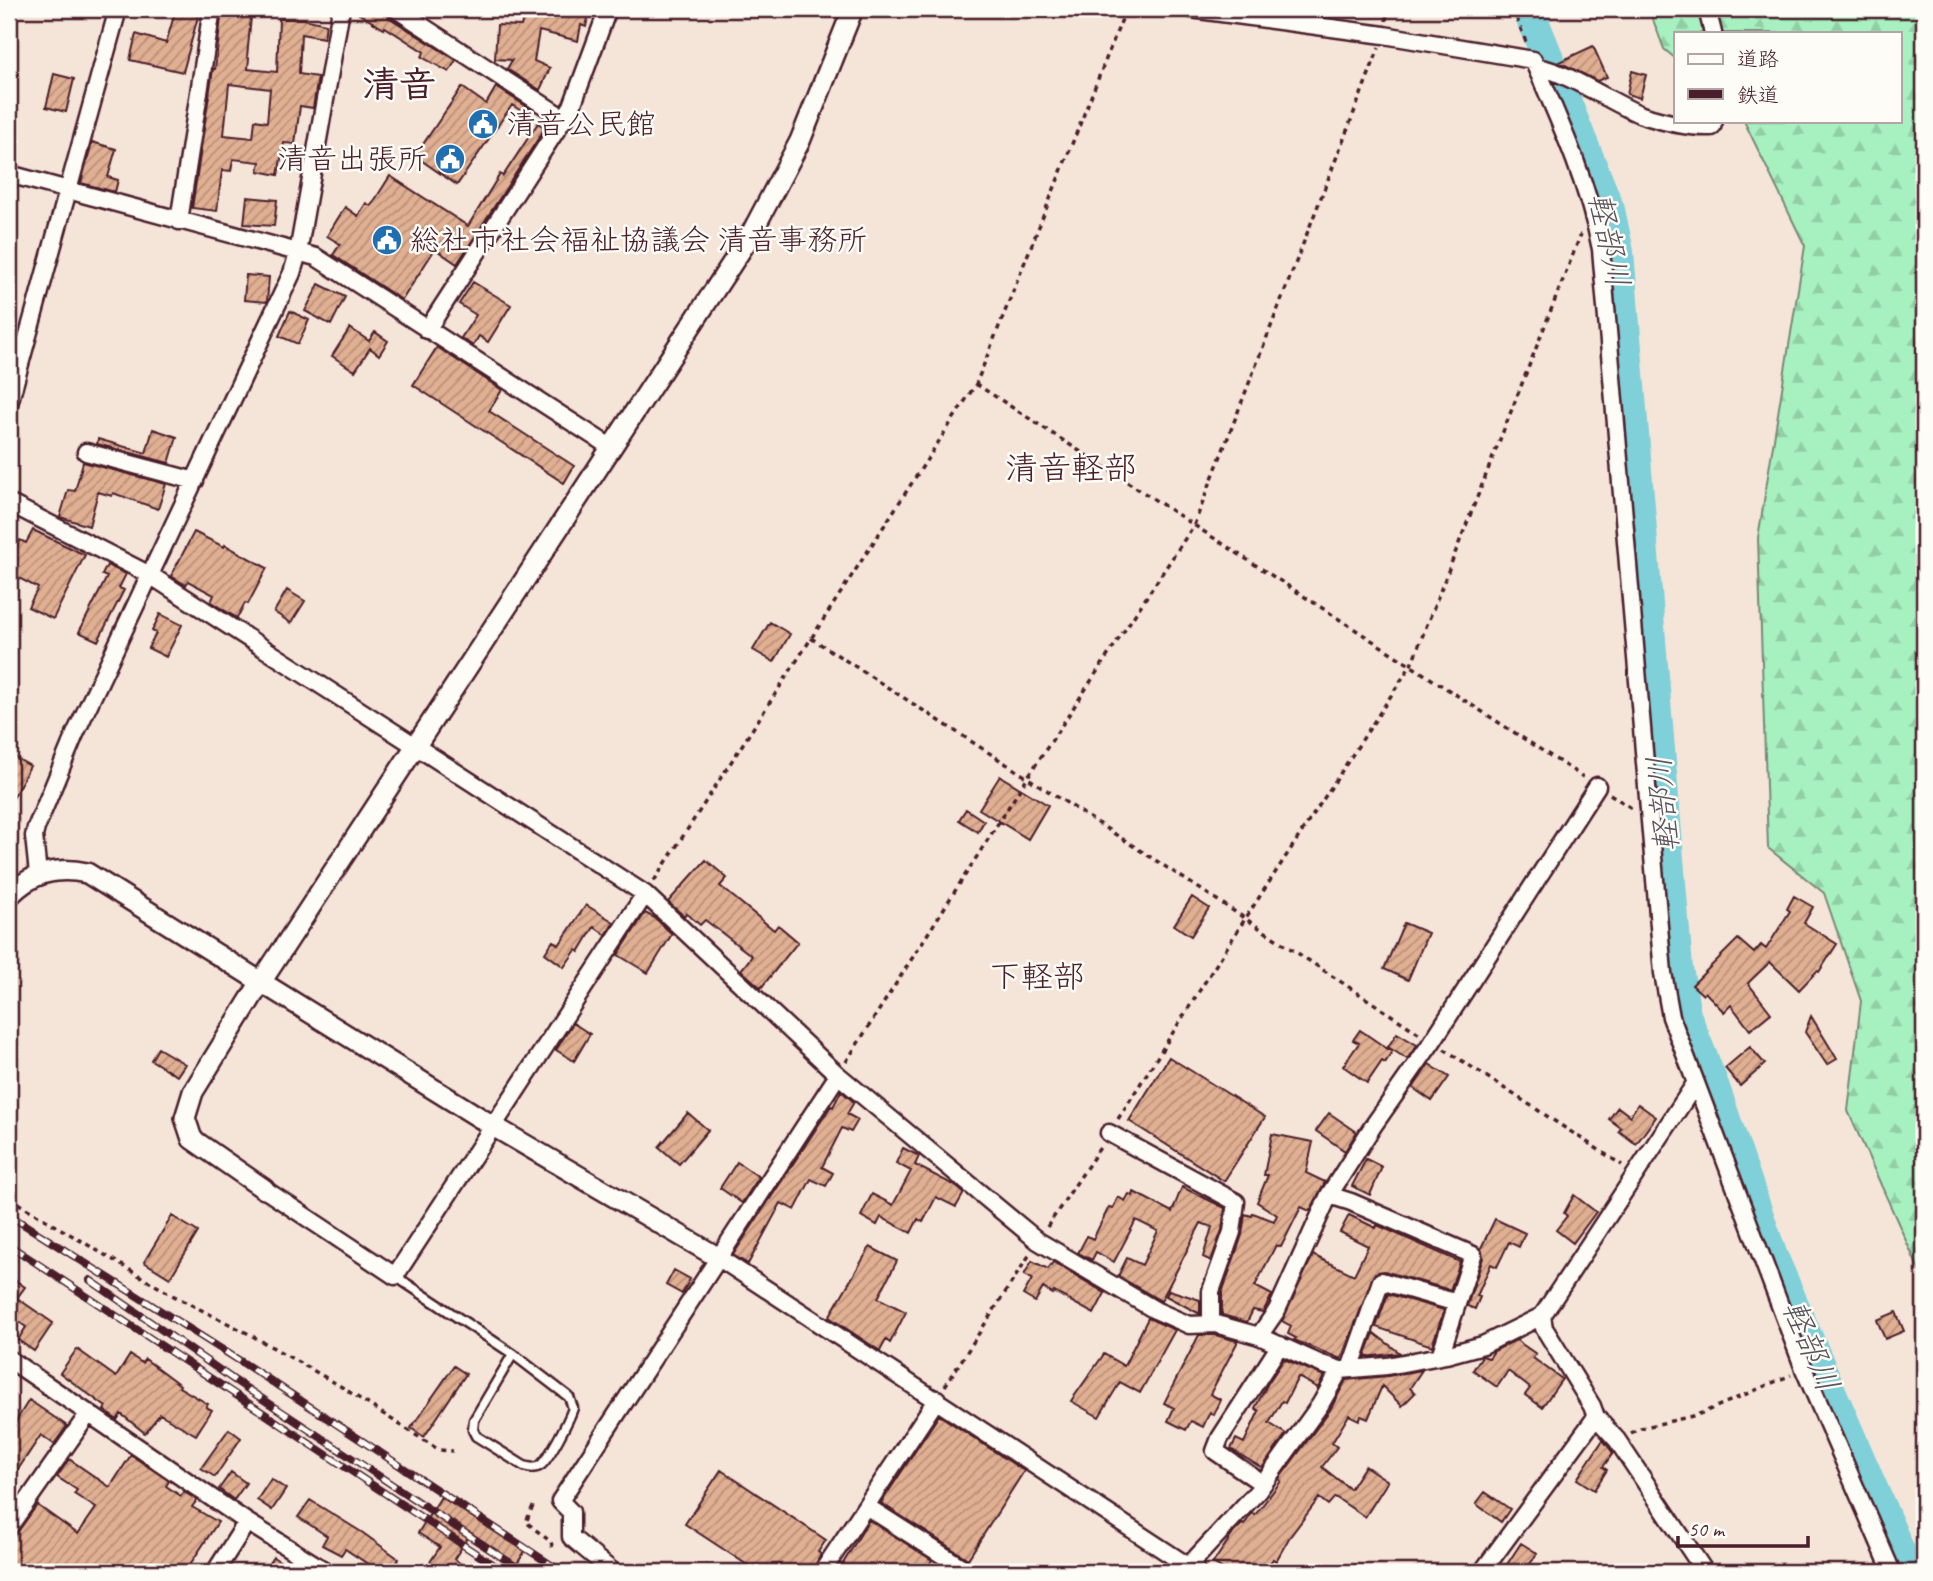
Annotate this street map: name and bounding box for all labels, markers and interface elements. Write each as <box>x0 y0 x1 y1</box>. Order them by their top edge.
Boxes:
legend <box>1674 32 1902 122</box>
text: 道路 <box>1737 46 1779 72</box>
district label: 清音 <box>362 61 436 108</box>
text: 鉄道 <box>1737 82 1779 108</box>
place label: 清音公民館 <box>506 105 656 143</box>
public building icon: 清音公民館 <box>466 107 500 141</box>
place label: 清音出張所 <box>277 140 427 178</box>
public building icon: 清音出張所 <box>433 142 467 176</box>
water label: 軽部川 <box>1579 189 1639 291</box>
place label: 総社市社会福祉協議会 清音事務所 <box>410 221 867 259</box>
public building icon: 総社市社会福祉協議会 清音事務所 <box>370 223 404 257</box>
district label: 清音軽部 <box>1005 447 1137 489</box>
water label: 軽部川 <box>1638 754 1688 854</box>
district label: 下軽部 <box>989 956 1085 997</box>
water label: 軽部川 <box>1773 1294 1849 1398</box>
scale bar <box>1678 1504 1807 1548</box>
text: 50 m <box>1688 1516 1726 1542</box>

